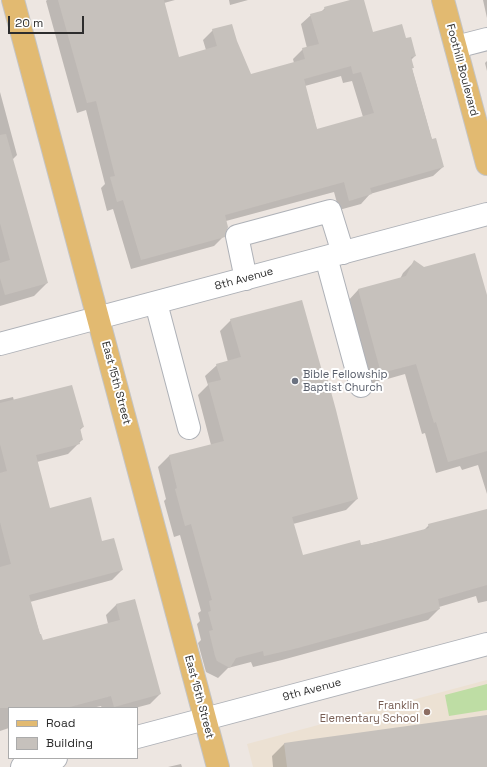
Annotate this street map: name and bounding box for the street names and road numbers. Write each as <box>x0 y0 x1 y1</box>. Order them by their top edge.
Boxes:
street label: Foothill Boulevard <box>443 22 481 118</box>
street label: 8th Avenue <box>213 265 275 293</box>
street label: East 15th Street <box>99 340 133 426</box>
street label: East 15th Street <box>182 654 216 740</box>
street label: 9th Avenue <box>281 676 343 704</box>

